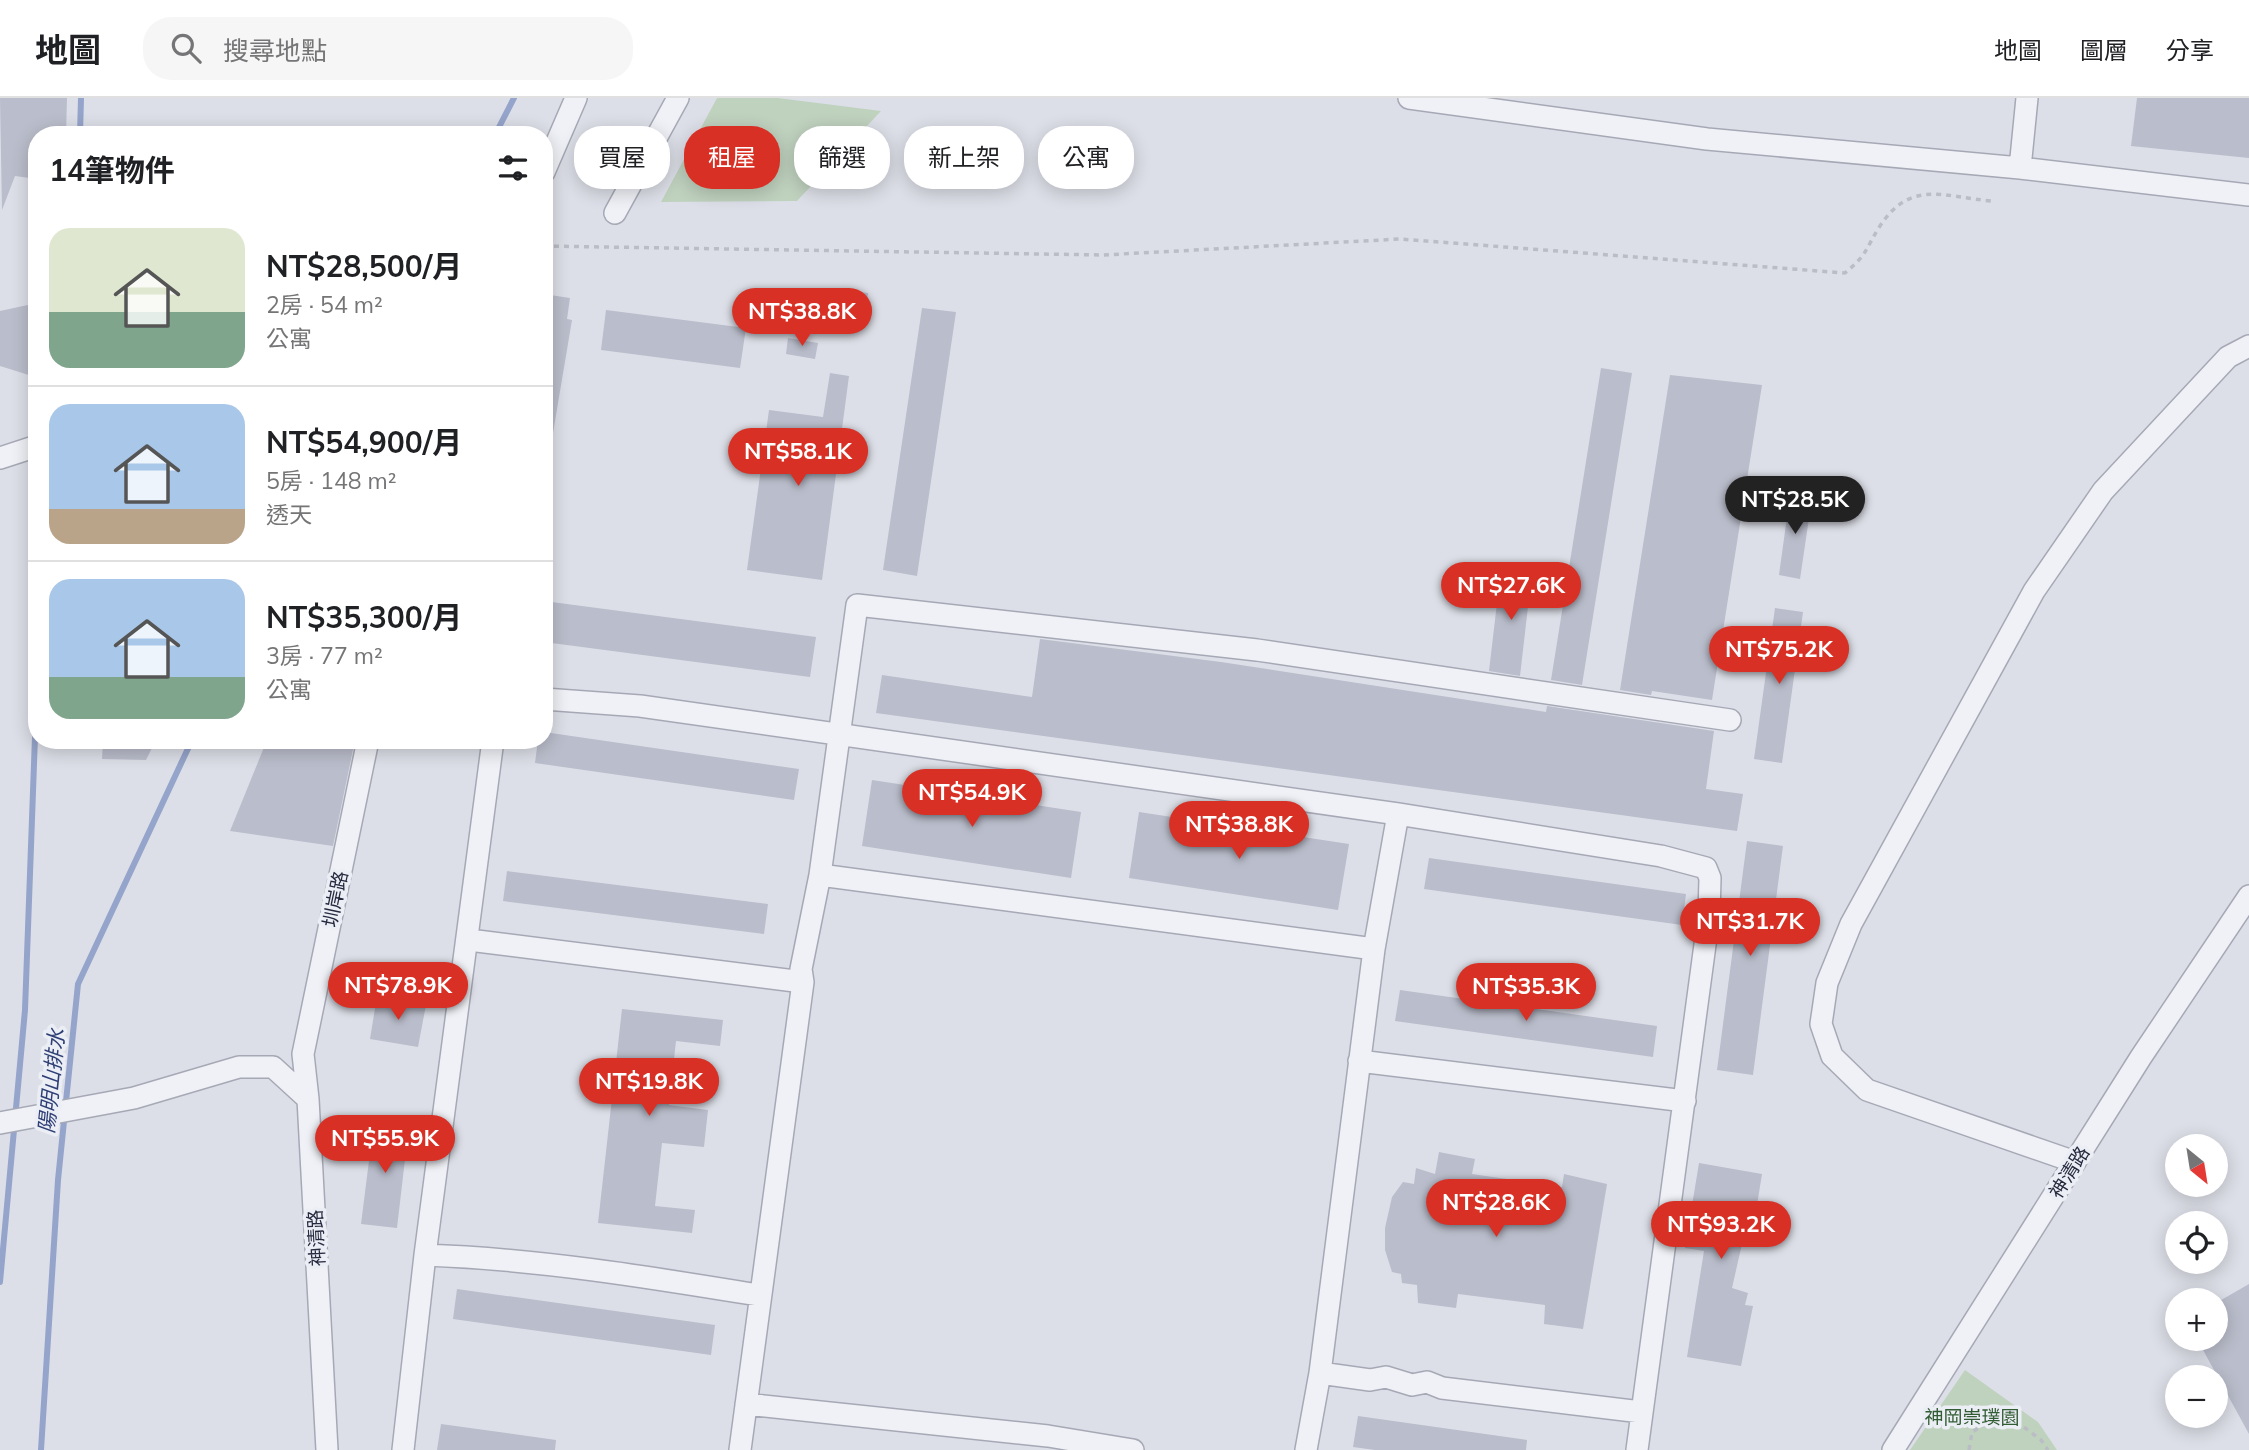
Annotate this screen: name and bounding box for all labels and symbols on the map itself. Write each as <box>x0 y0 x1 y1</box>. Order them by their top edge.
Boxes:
pin: NT$38.8K <box>730 288 874 348</box>
pin: NT$58.1K <box>726 428 870 488</box>
pin: NT$28.5K <box>1723 476 1867 536</box>
pin: NT$27.6K <box>1439 562 1583 622</box>
pin: NT$75.2K <box>1707 626 1851 686</box>
pin: NT$54.9K <box>900 770 1044 829</box>
pin: NT$38.8K <box>1167 802 1311 861</box>
street label: 圳岸路 <box>317 869 353 929</box>
pin: NT$31.7K <box>1678 898 1822 958</box>
pin: NT$78.9K <box>326 962 470 1022</box>
pin: NT$35.3K <box>1454 964 1598 1023</box>
water label: 陽明山排水 <box>33 1026 70 1135</box>
pin: NT$19.8K <box>577 1058 721 1118</box>
pin: NT$55.9K <box>313 1116 457 1175</box>
north arrow <box>2165 1134 2228 1197</box>
street label: 神清路 <box>2044 1141 2094 1203</box>
pin: NT$28.6K <box>1424 1180 1568 1239</box>
pin: NT$93.2K <box>1649 1202 1793 1261</box>
street label: 神清路 <box>303 1209 329 1267</box>
park label: 神岡崇璞園 <box>1924 1405 2020 1429</box>

